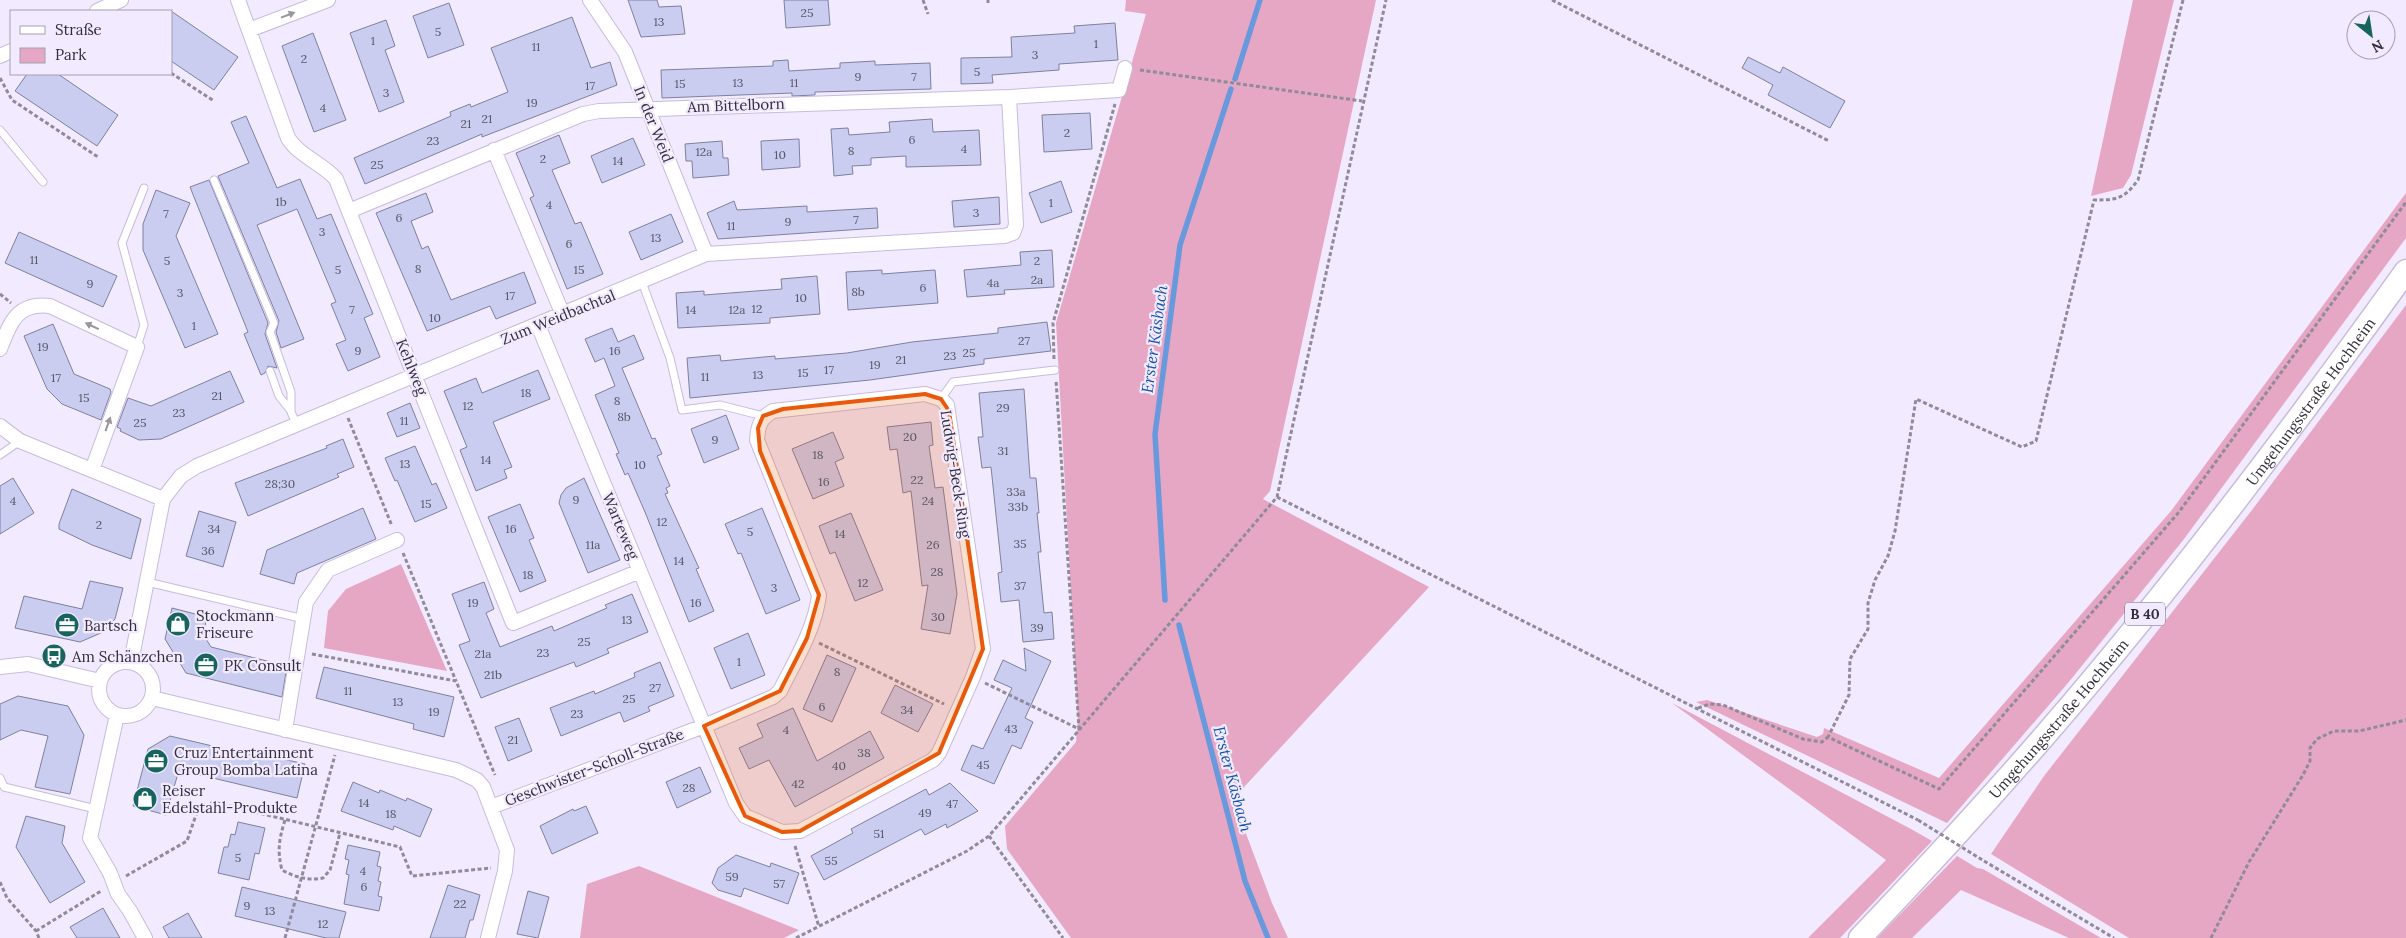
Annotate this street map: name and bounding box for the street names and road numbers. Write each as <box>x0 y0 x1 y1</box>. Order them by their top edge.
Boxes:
street label: In der Weid <box>630 83 678 165</box>
street label: Am Bittelborn <box>686 94 785 116</box>
street label: Zum Weidbachtal <box>498 285 618 349</box>
street label: Umgehungsstraße Hochheim <box>2242 314 2379 489</box>
street label: Kehlweg <box>392 336 432 399</box>
street label: Ludwig-Beck-Ring <box>936 409 976 540</box>
street label: Warteweg <box>598 490 644 563</box>
road number: B 40 <box>2125 602 2165 626</box>
street label: Umgehungsstraße Hochheim <box>1985 635 2132 802</box>
street label: Geschwister-Scholl-Straße <box>502 724 686 810</box>

